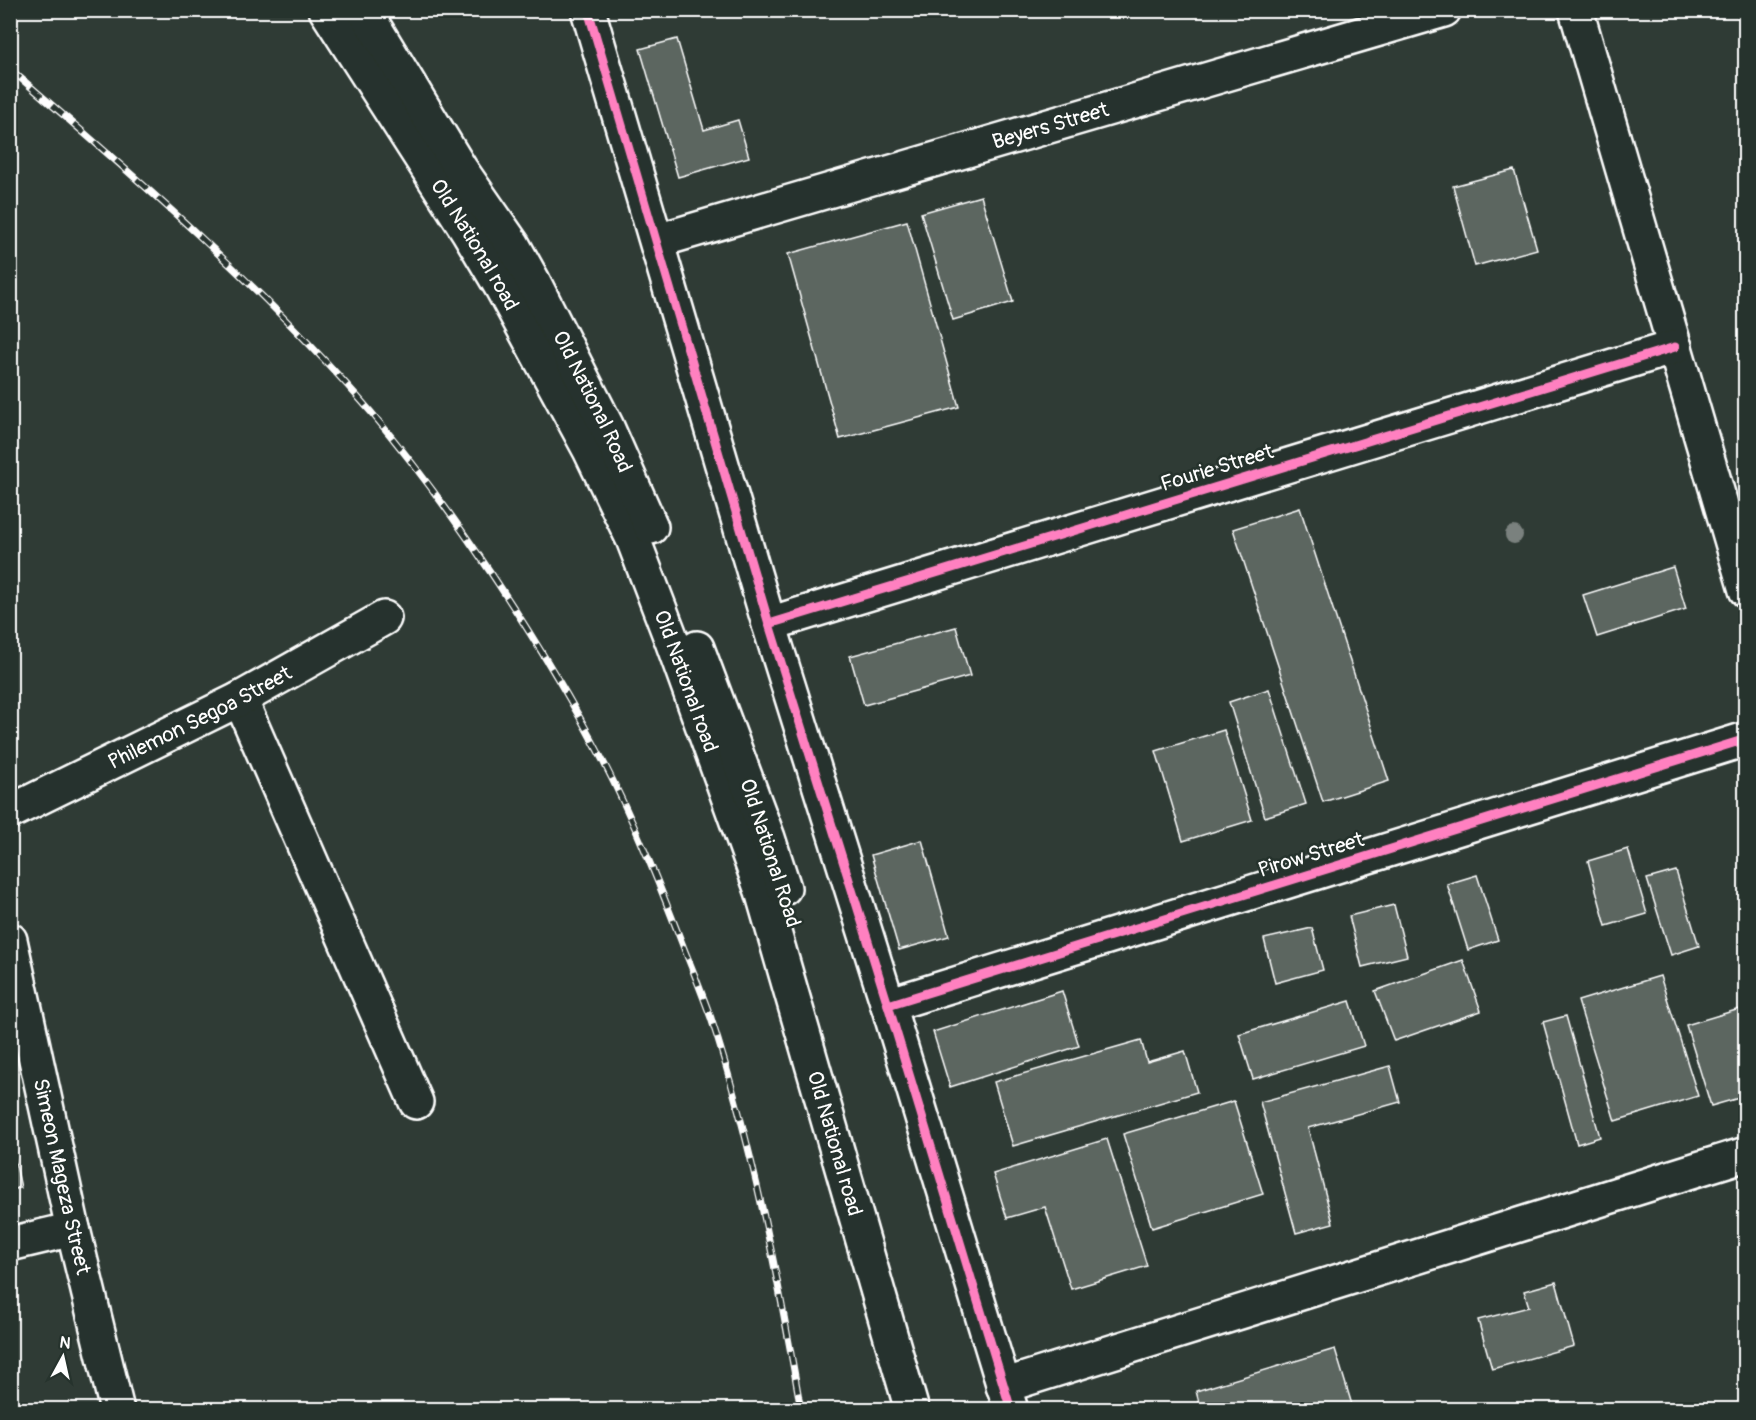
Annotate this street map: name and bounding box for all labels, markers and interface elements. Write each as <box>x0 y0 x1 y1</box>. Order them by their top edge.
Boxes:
street label: Beyers Street <box>989 96 1112 155</box>
street label: Old National road <box>425 174 525 315</box>
street label: Old National Road <box>547 326 639 476</box>
street label: Fourie Street <box>1157 438 1277 498</box>
street label: Old National road <box>648 606 724 756</box>
street label: Philemon Segoa Street <box>103 659 297 775</box>
street label: Old National Road <box>733 775 807 931</box>
street label: Pirow Street <box>1255 826 1368 884</box>
street label: Old National road <box>801 1068 869 1219</box>
street label: Simeon Mageza Street <box>27 1076 97 1278</box>
north arrow <box>33 1327 93 1387</box>
text: N <box>58 1332 72 1354</box>

